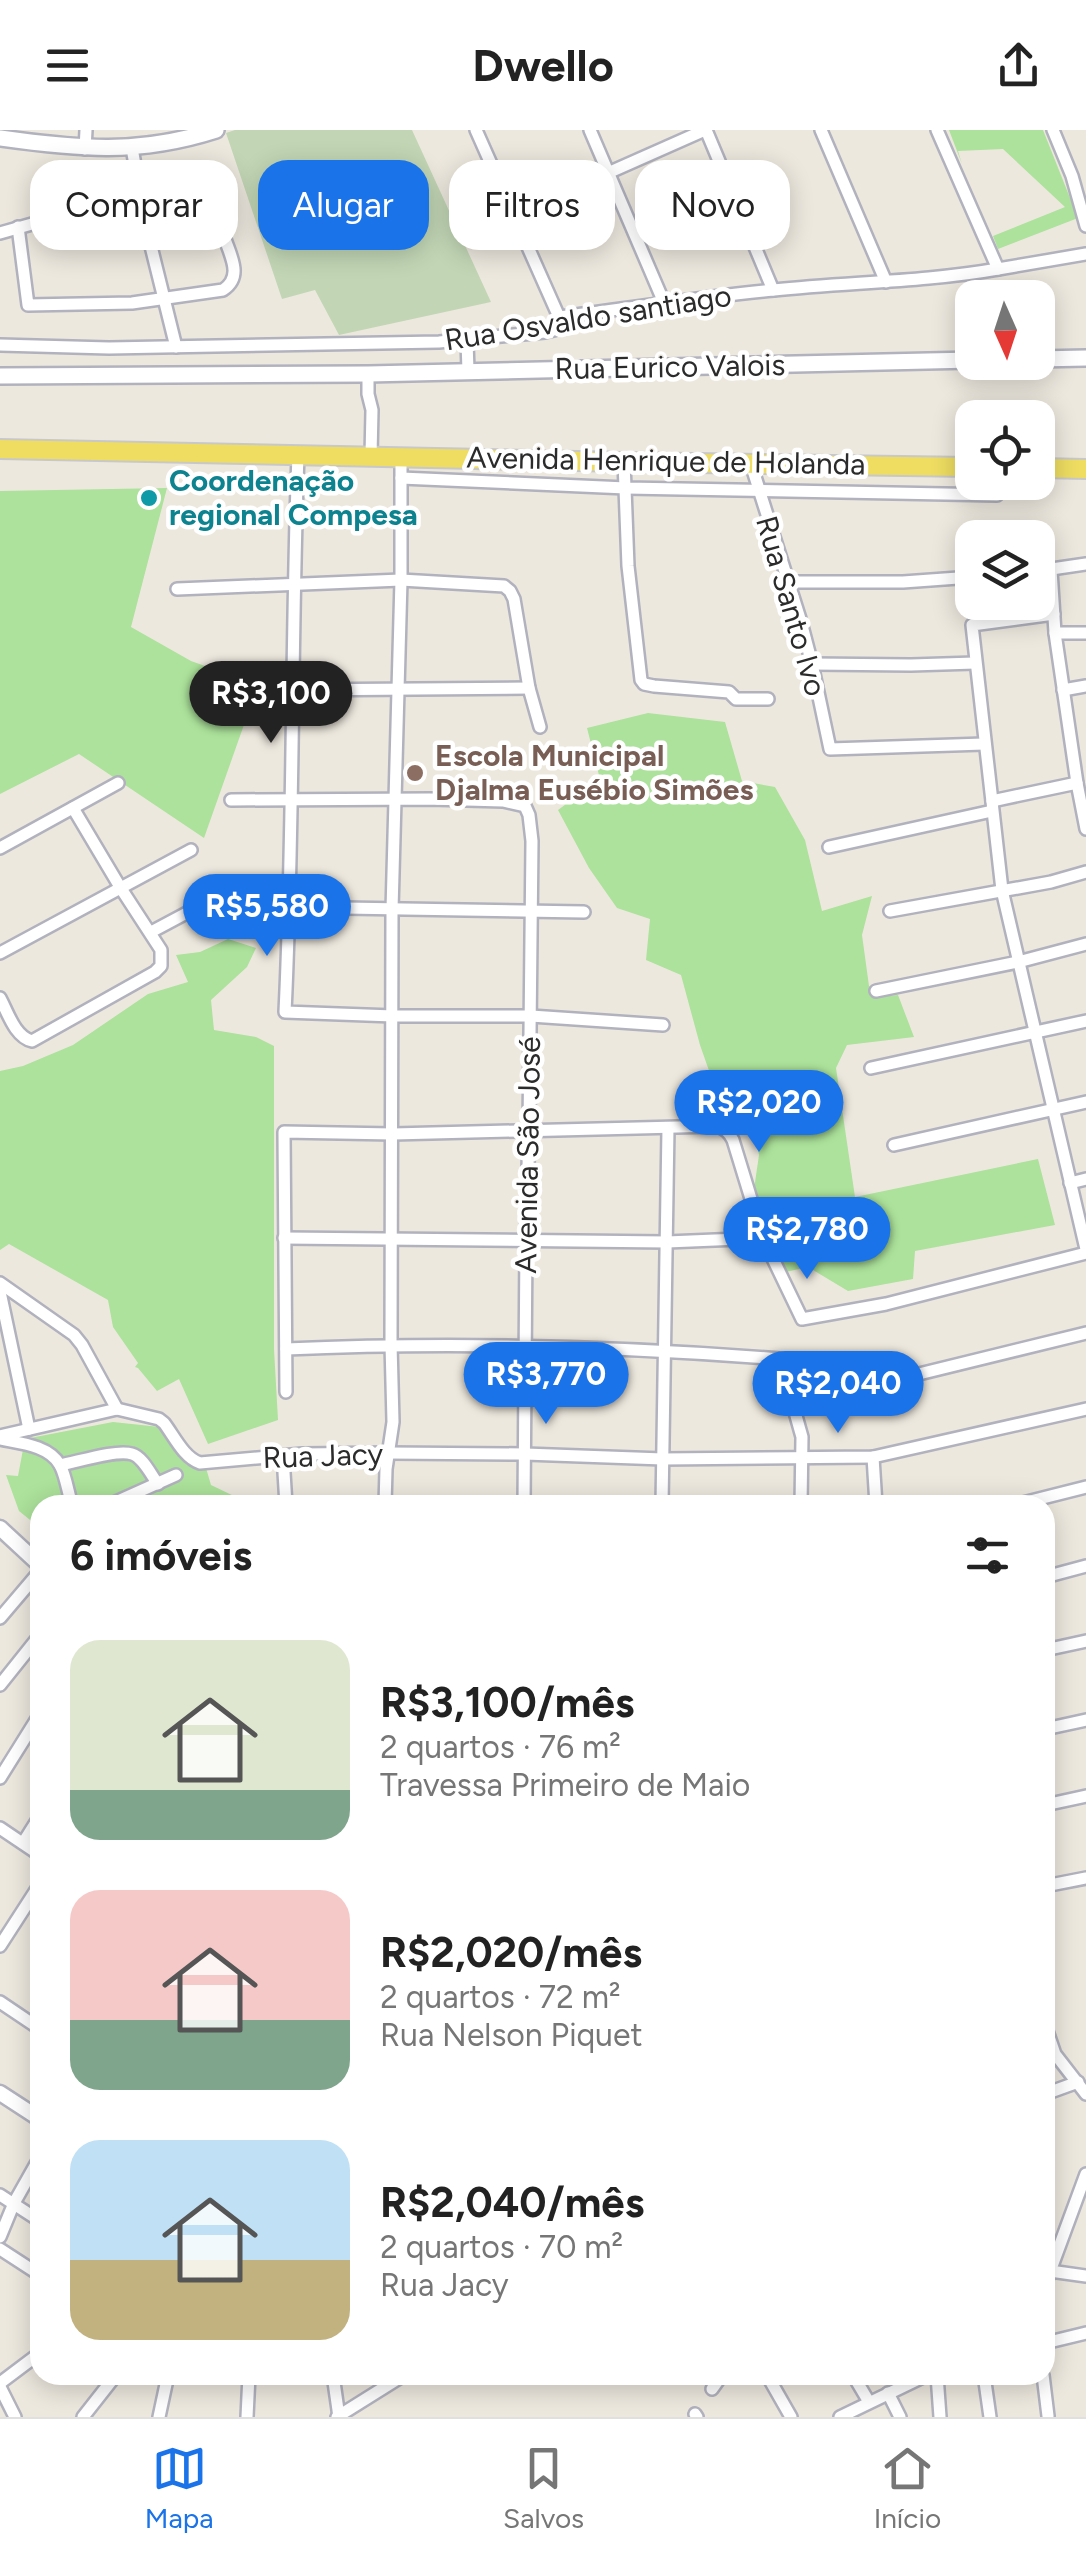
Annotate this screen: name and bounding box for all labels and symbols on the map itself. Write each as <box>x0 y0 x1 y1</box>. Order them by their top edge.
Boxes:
street label: Rua Osvaldo santiago <box>442 277 734 358</box>
north arrow <box>955 280 1055 380</box>
street label: Rua Eurico Valois <box>554 346 786 387</box>
street label: Avenida Henrique de Holanda <box>466 439 866 482</box>
place label: Coordenação regional Compesa <box>169 462 418 533</box>
marker: Coordenação regional Compesa <box>138 487 160 509</box>
street label: Rua Santo Ivo <box>748 512 835 700</box>
pin: R$3,100 <box>179 661 363 746</box>
place label: Escola Municipal Djalma Eusébio Simões <box>435 737 753 808</box>
marker: Escola Municipal Djalma Eusébio Simões <box>404 762 426 784</box>
pin: R$5,580 <box>175 874 359 959</box>
street label: Avenida São José <box>507 1036 548 1274</box>
pin: R$2,020 <box>667 1070 851 1155</box>
pin: R$2,780 <box>715 1197 899 1282</box>
pin: R$3,770 <box>454 1342 638 1427</box>
pin: R$2,040 <box>746 1351 930 1436</box>
street label: Rua Jacy <box>262 1435 384 1476</box>

